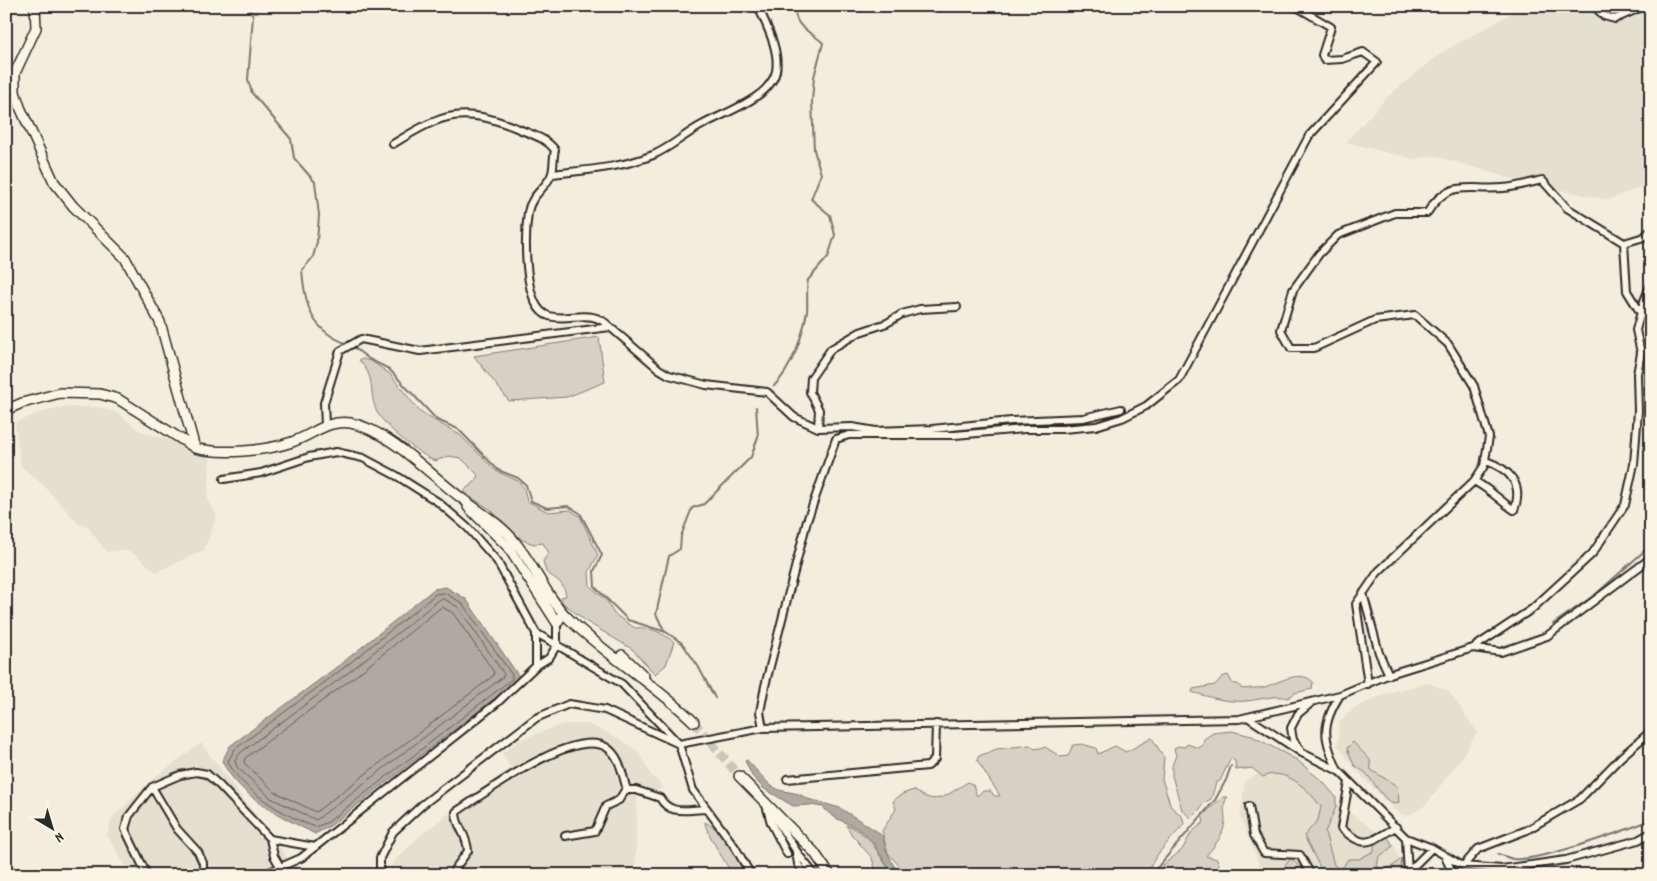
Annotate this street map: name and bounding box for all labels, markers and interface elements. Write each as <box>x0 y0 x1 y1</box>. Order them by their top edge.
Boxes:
north arrow <box>28 804 78 854</box>
text: N <box>50 827 68 847</box>

